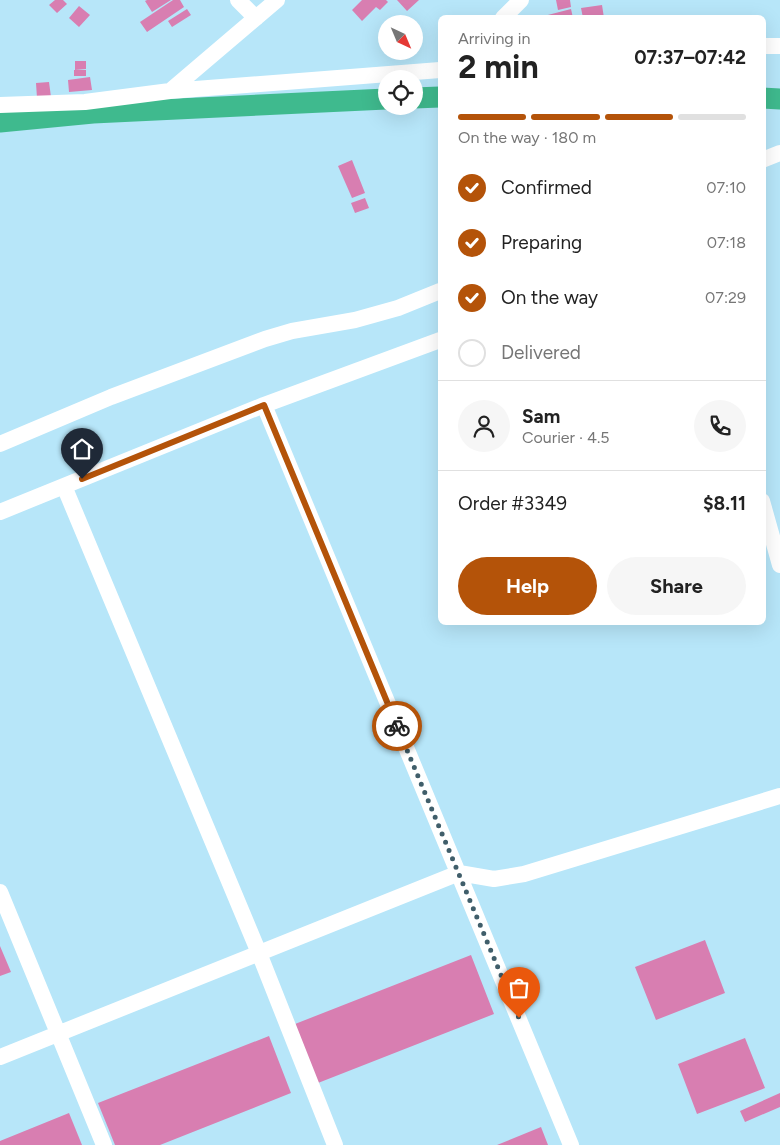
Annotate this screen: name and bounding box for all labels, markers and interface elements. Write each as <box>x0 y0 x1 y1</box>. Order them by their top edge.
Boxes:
north arrow <box>378 15 422 60</box>
map controls <box>378 15 423 115</box>
text: Arriving in <box>458 29 530 48</box>
text: 07:37–07:42 <box>634 46 746 69</box>
text: 2 min <box>458 48 539 86</box>
button: locate <box>378 70 423 115</box>
text: On the way · 180 m <box>458 128 596 147</box>
icon: check <box>458 174 486 202</box>
text: Confirmed <box>501 176 592 199</box>
text: 07:10 <box>706 178 746 197</box>
icon: check <box>458 229 486 257</box>
text: Preparing <box>501 231 582 254</box>
text: 07:18 <box>707 233 746 252</box>
icon: check <box>458 284 486 312</box>
text: On the way <box>501 286 598 309</box>
text: 07:29 <box>705 288 746 307</box>
text: Delivered <box>501 341 581 364</box>
button: person <box>458 400 510 452</box>
button: phone <box>694 400 746 452</box>
text: Sam <box>522 405 560 428</box>
pin <box>61 428 103 479</box>
text: Courier · 4.5 <box>522 428 609 447</box>
icon: home <box>68 435 96 463</box>
text: Order #3349 <box>458 492 567 515</box>
text: $8.11 <box>703 492 746 515</box>
button: Help <box>458 557 597 615</box>
button: Share <box>607 557 746 615</box>
courier <box>372 701 422 751</box>
icon: bike <box>383 712 411 740</box>
pin <box>498 967 540 1018</box>
icon: bag <box>505 974 533 1002</box>

